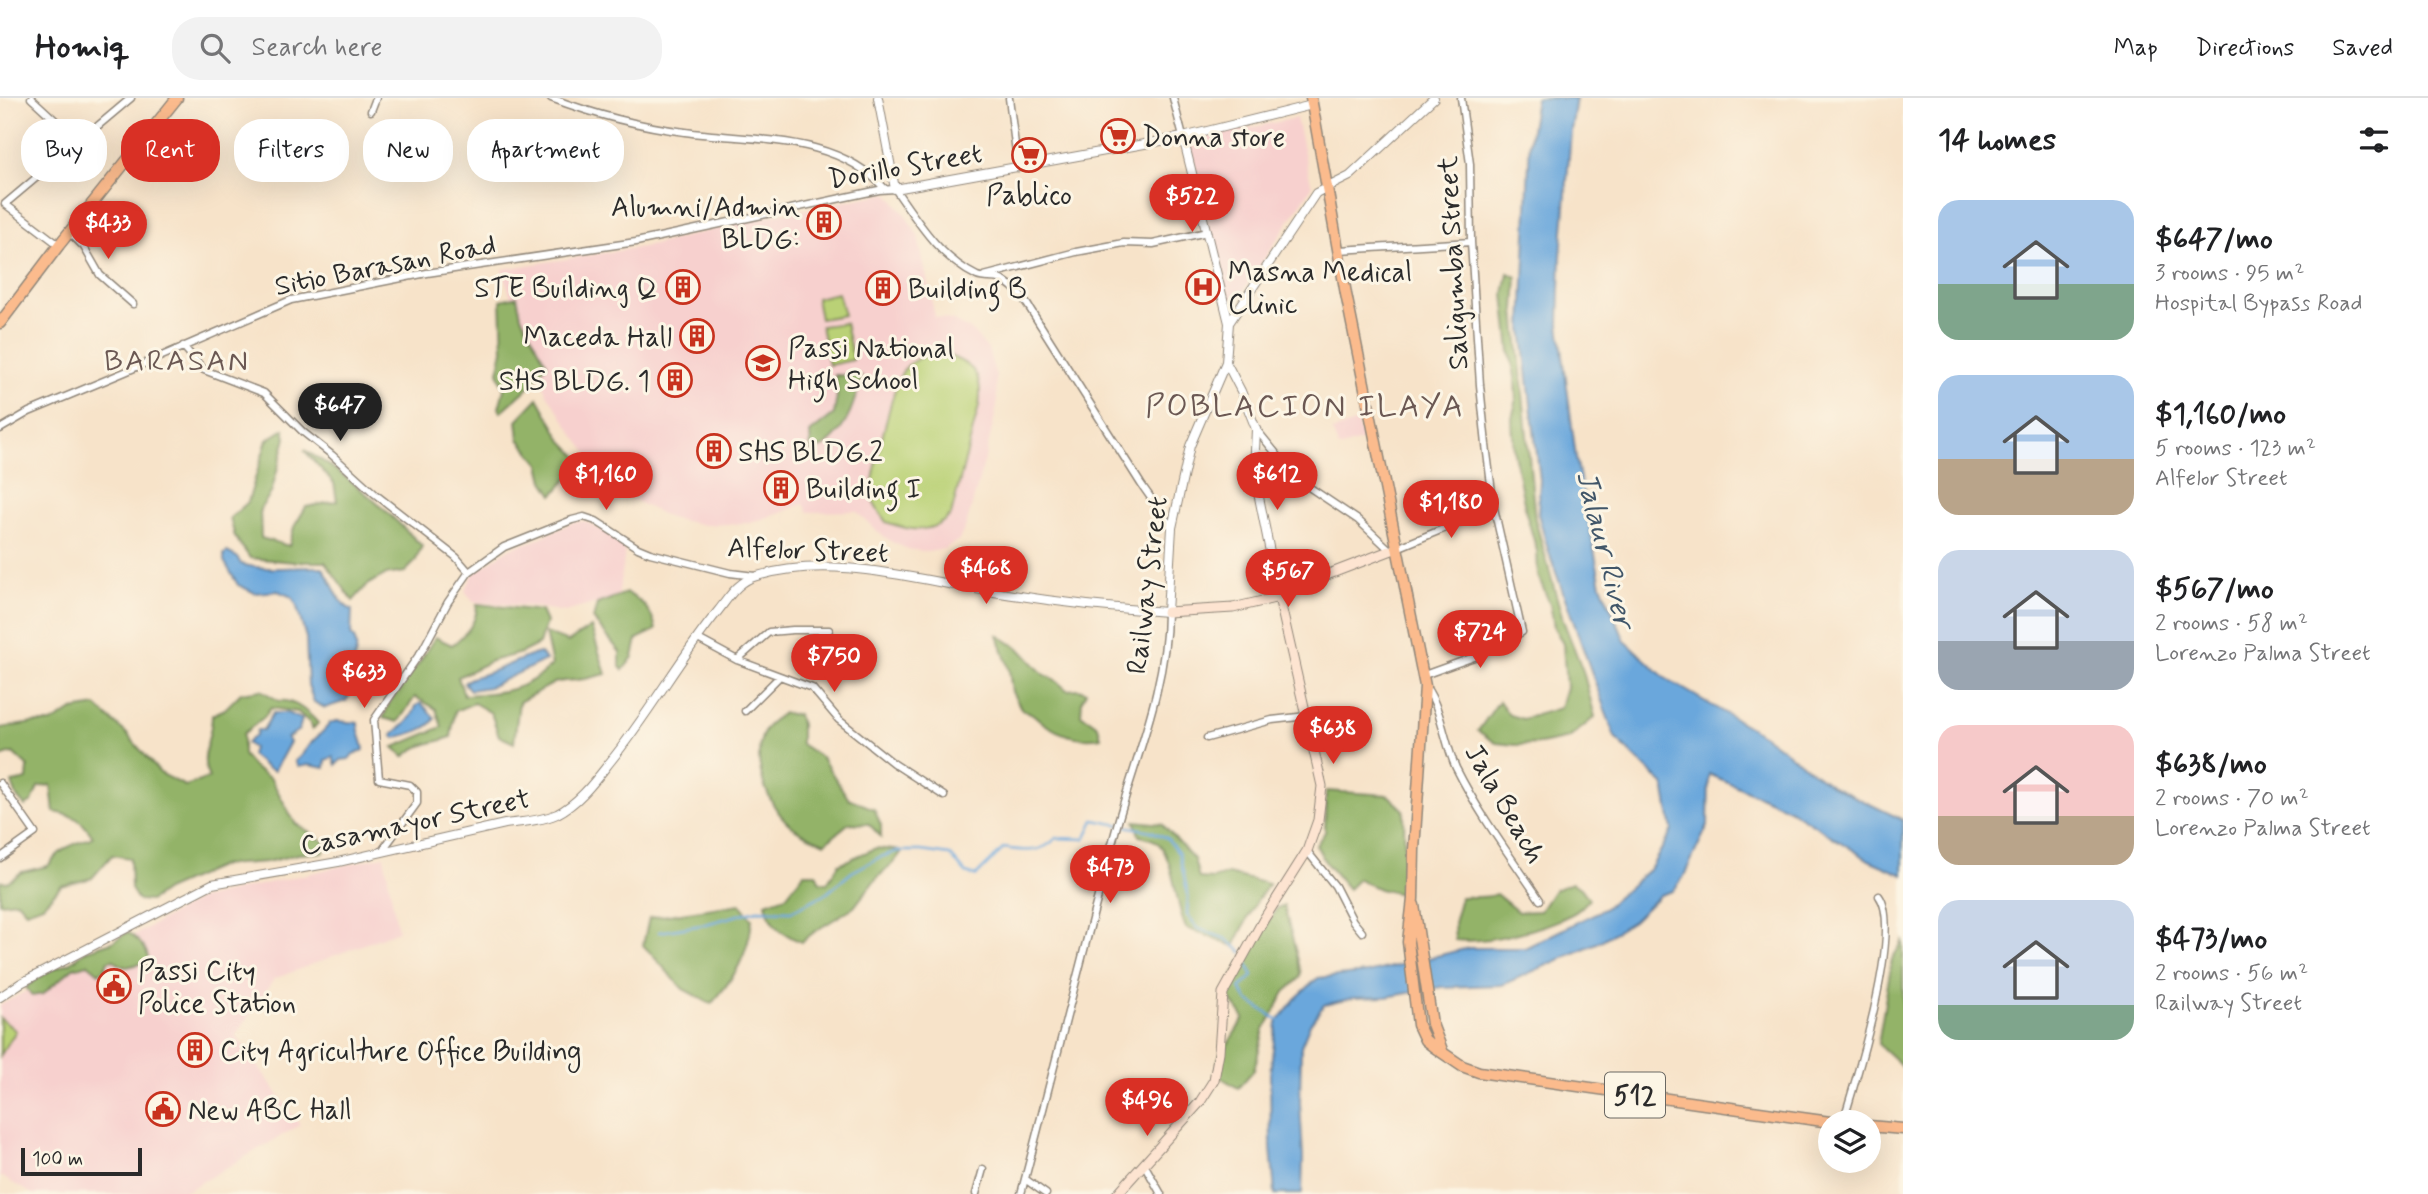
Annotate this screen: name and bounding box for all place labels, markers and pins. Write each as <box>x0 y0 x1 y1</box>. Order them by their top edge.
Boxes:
supermarket icon: Donna store <box>1099 117 1137 155</box>
place label: Donna store <box>1142 120 1285 157</box>
supermarket icon: Pablico <box>1010 136 1048 174</box>
pin: $522 <box>1151 174 1233 234</box>
place label: Pablico <box>986 178 1072 215</box>
place label: Alumni/Admin BLDG: <box>611 190 800 259</box>
pin: $433 <box>67 202 149 261</box>
building icon: Alumni/Admin BLDG: <box>805 203 843 241</box>
place label: Masna Medical Clinic <box>1228 255 1412 324</box>
building icon: STE Building Q <box>664 268 702 306</box>
hospital icon: Masna Medical Clinic <box>1184 268 1222 306</box>
building icon: Building B <box>864 269 902 307</box>
place label: STE Building Q <box>474 271 658 308</box>
place label: Building B <box>908 272 1027 312</box>
building icon: Maceda Hall <box>678 317 716 355</box>
place label: Maceda Hall <box>523 320 672 357</box>
place label: Passi National High School <box>788 331 954 403</box>
school or university icon: Passi National High School <box>744 344 782 382</box>
building icon: SHS BLDG. 1 <box>656 361 694 399</box>
place label: SHS BLDG. 1 <box>499 364 650 401</box>
pin: $647 <box>299 384 381 443</box>
building icon: SHS BLDG.2 <box>695 432 733 470</box>
place label: SHS BLDG.2 <box>738 435 883 472</box>
pin: $1,160 <box>549 452 663 512</box>
pin: $612 <box>1236 452 1318 512</box>
building icon: Building I <box>762 469 800 507</box>
place label: Building I <box>806 472 921 512</box>
pin: $1,180 <box>1394 480 1508 540</box>
pin: $468 <box>945 546 1027 606</box>
pin: $567 <box>1247 550 1329 609</box>
pin: $724 <box>1439 610 1521 670</box>
pin: $750 <box>793 634 875 694</box>
pin: $633 <box>323 650 405 710</box>
pin: $638 <box>1292 706 1374 766</box>
pin: $473 <box>1069 846 1151 905</box>
place label: Passi City Police Station <box>138 954 296 1023</box>
public building icon: Passi City Police Station <box>95 967 133 1005</box>
building icon: City Agriculture Office Building <box>176 1031 214 1069</box>
place label: City Agriculture Office Building <box>220 1034 582 1073</box>
pin: $496 <box>1106 1079 1188 1138</box>
public building icon: New ABC Hall <box>144 1090 182 1128</box>
place label: New ABC Hall <box>188 1093 352 1130</box>

